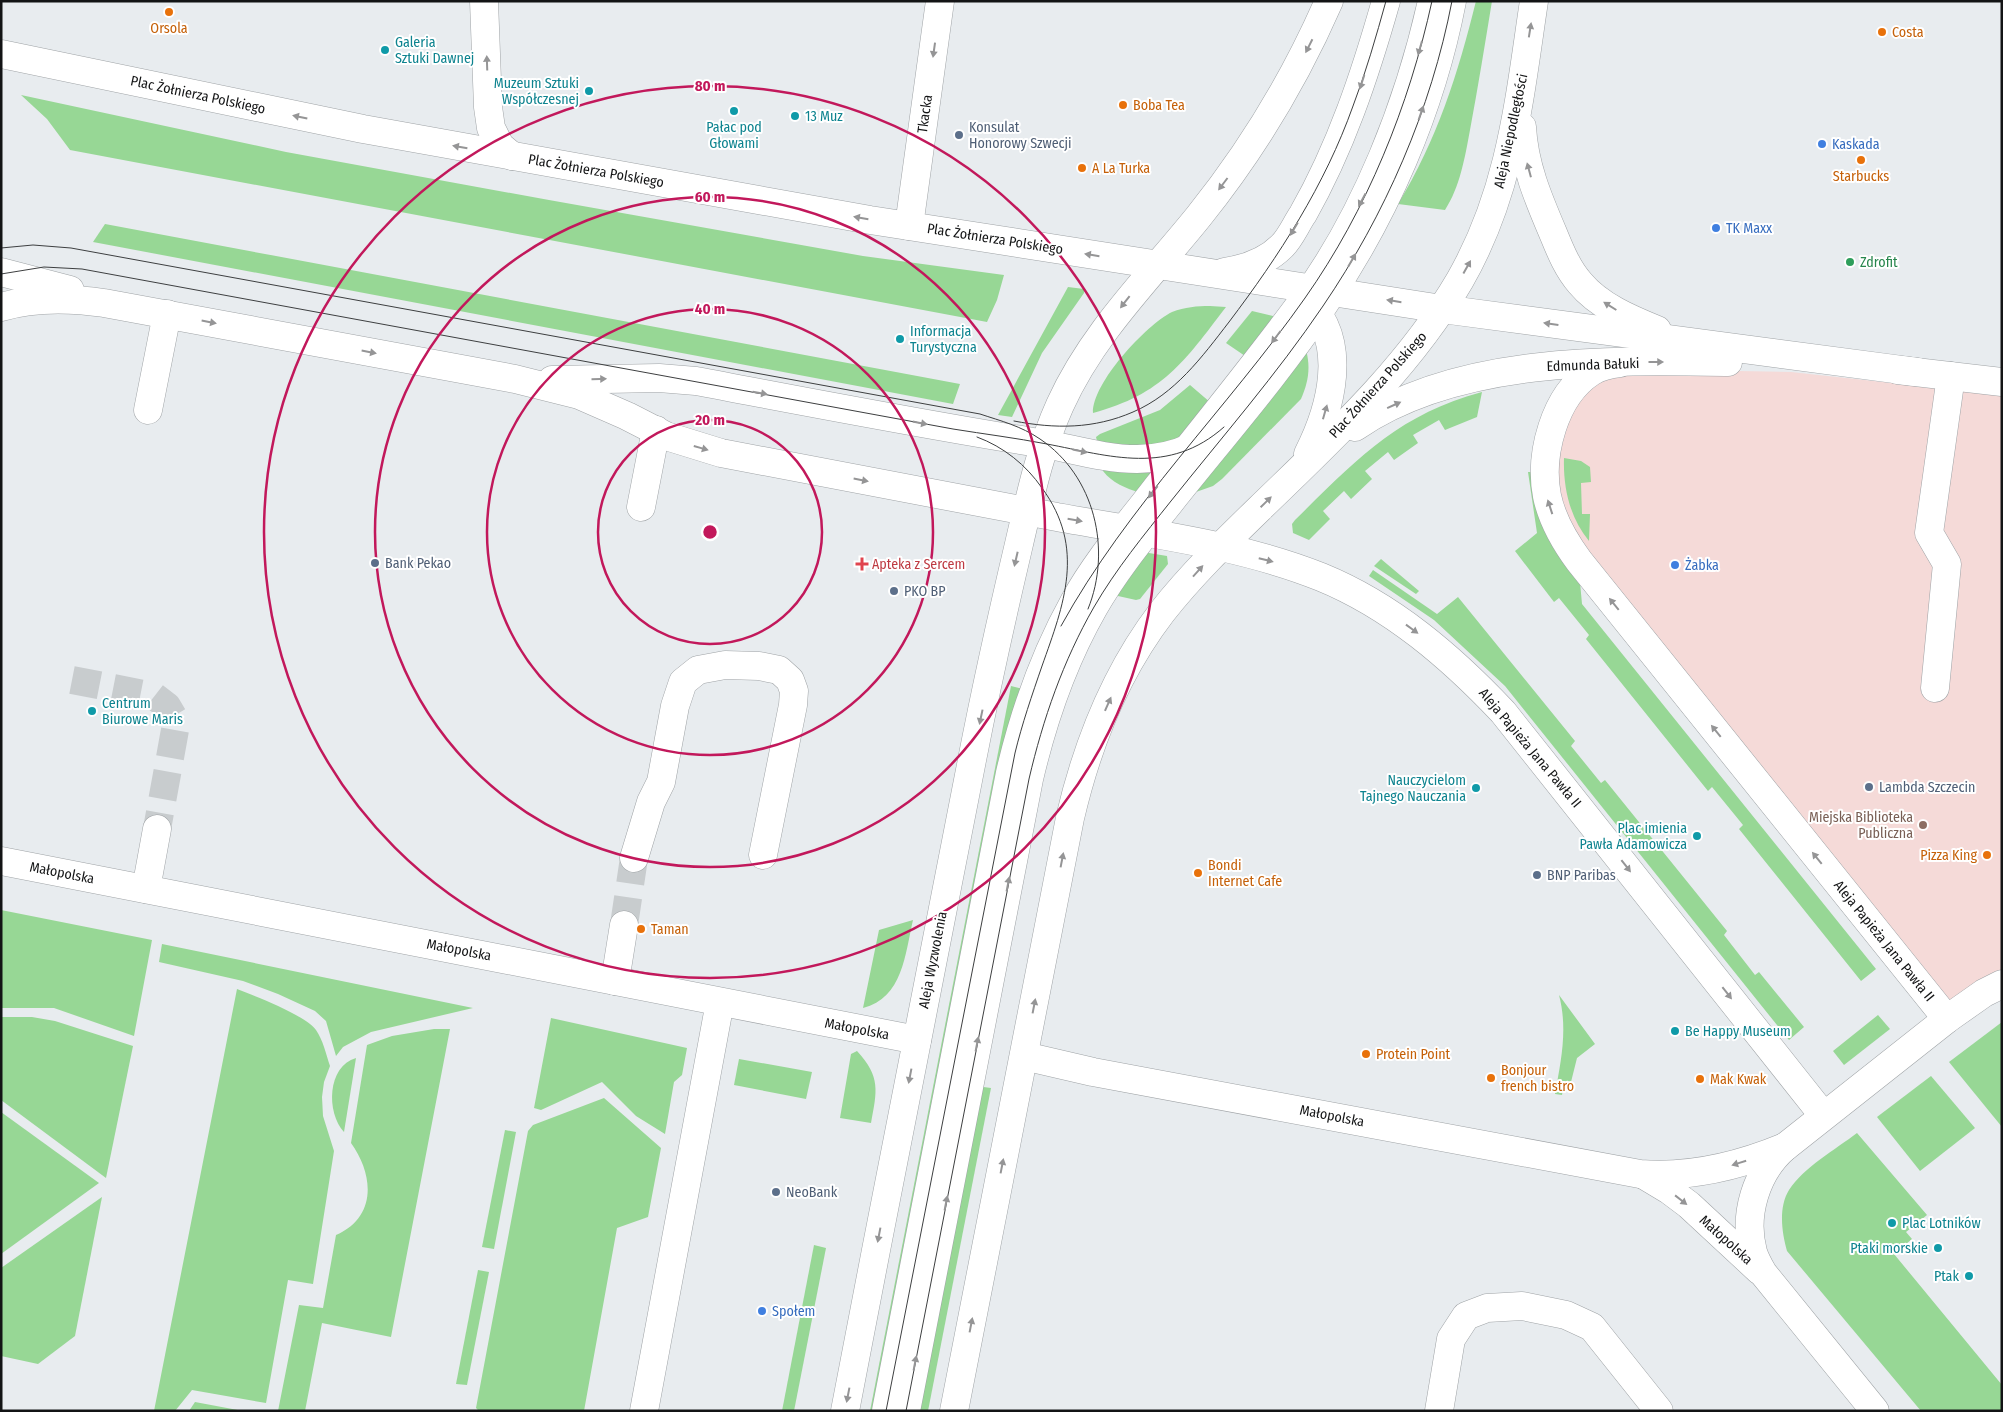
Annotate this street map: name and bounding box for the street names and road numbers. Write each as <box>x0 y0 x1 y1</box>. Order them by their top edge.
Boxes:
street label: Plac Żołnierza Polskiego <box>129 72 267 118</box>
street label: Aleja Niepodległości <box>1491 72 1531 190</box>
street label: Tkacka <box>914 93 936 134</box>
street label: Plac Żołnierza Polskiego <box>527 151 665 191</box>
street label: Plac Żołnierza Polskiego <box>926 220 1064 258</box>
street label: Plac Żołnierza Polskiego <box>1326 328 1430 442</box>
street label: Edmunda Bałuki <box>1546 355 1640 375</box>
street label: Aleja Papieża Jana Pawła II <box>1475 685 1585 811</box>
street label: Małopolska <box>28 858 96 888</box>
street label: Aleja Papieża Jana Pawła II <box>1830 877 1938 1005</box>
street label: Aleja Wyzwolenia <box>915 910 951 1010</box>
street label: Małopolska <box>425 935 493 965</box>
street label: Małopolska <box>823 1014 891 1044</box>
street label: Małopolska <box>1298 1101 1366 1131</box>
street label: Małopolska <box>1696 1212 1756 1268</box>

